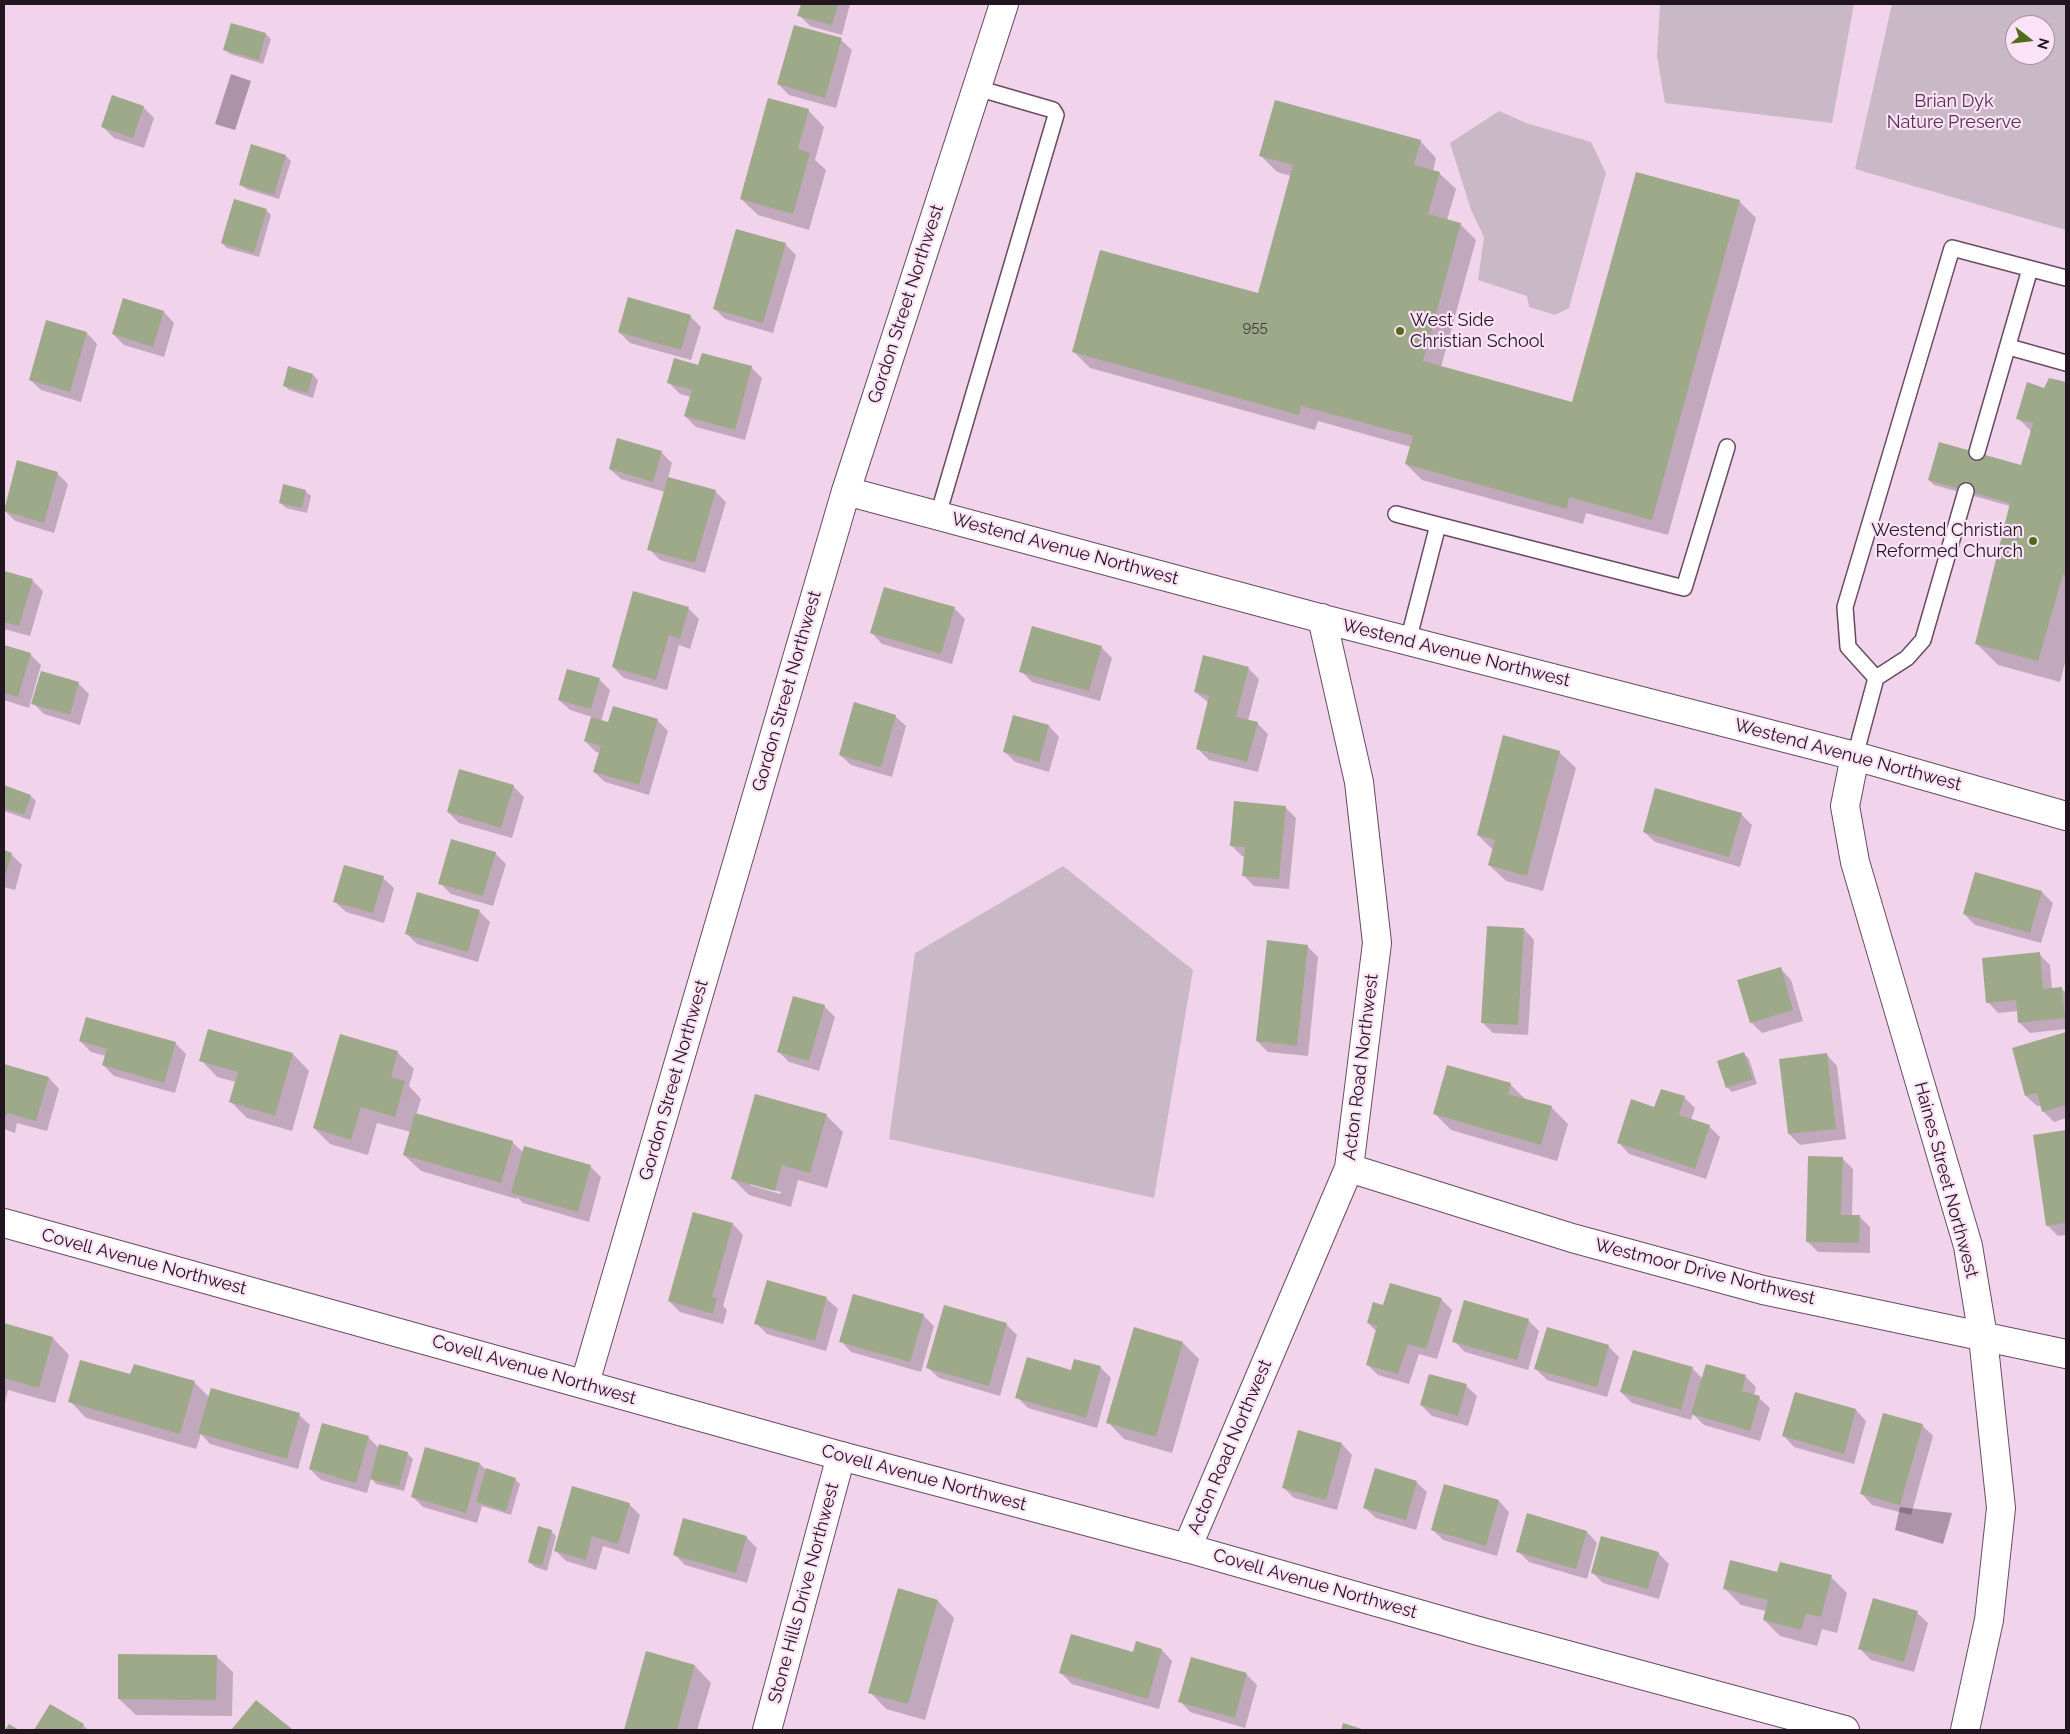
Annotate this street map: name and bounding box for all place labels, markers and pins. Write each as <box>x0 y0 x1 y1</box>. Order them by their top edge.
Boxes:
place label: West Side Christian School <box>1410 310 1544 352</box>
marker: West Side Christian School <box>1394 325 1406 337</box>
place label: Westend Christian Reformed Church <box>1871 520 2023 562</box>
marker: Westend Christian Reformed Church <box>2027 535 2039 547</box>

